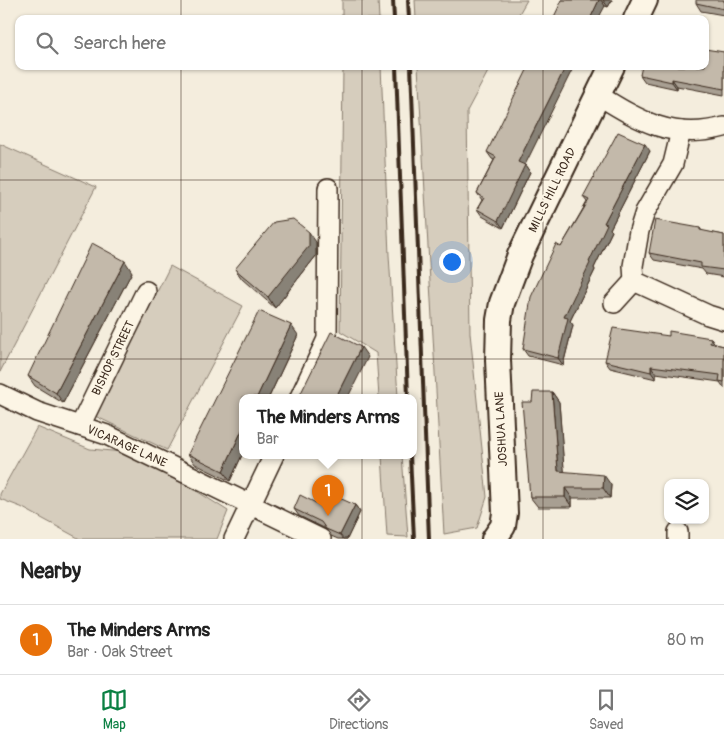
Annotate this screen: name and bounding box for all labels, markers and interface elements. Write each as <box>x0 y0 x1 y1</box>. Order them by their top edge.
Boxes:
search box <box>15 15 709 70</box>
icon: search <box>33 29 61 57</box>
text: Search here <box>73 31 166 55</box>
street label: MILLS HILL ROAD <box>526 145 580 235</box>
your location <box>439 249 465 275</box>
street label: BISHOP STREET <box>89 318 138 398</box>
street label: JOSHUA LANE <box>492 391 511 467</box>
popup <box>239 394 417 459</box>
text: The Minders Arms <box>256 405 400 429</box>
street label: VICARAGE LANE <box>84 422 169 471</box>
text: Bar <box>256 429 279 449</box>
pin: 1 <box>312 475 344 516</box>
map controls <box>664 479 709 524</box>
button: layers <box>664 479 709 524</box>
text: Nearby <box>20 558 81 585</box>
text: The Minders Arms <box>67 618 210 642</box>
text: 1 <box>33 630 39 650</box>
text: 80 m <box>667 630 704 650</box>
text: Bar · Oak Street <box>67 642 172 662</box>
tab: Map <box>100 686 128 733</box>
tab: Directions <box>329 686 388 733</box>
tab: Saved <box>589 686 624 733</box>

